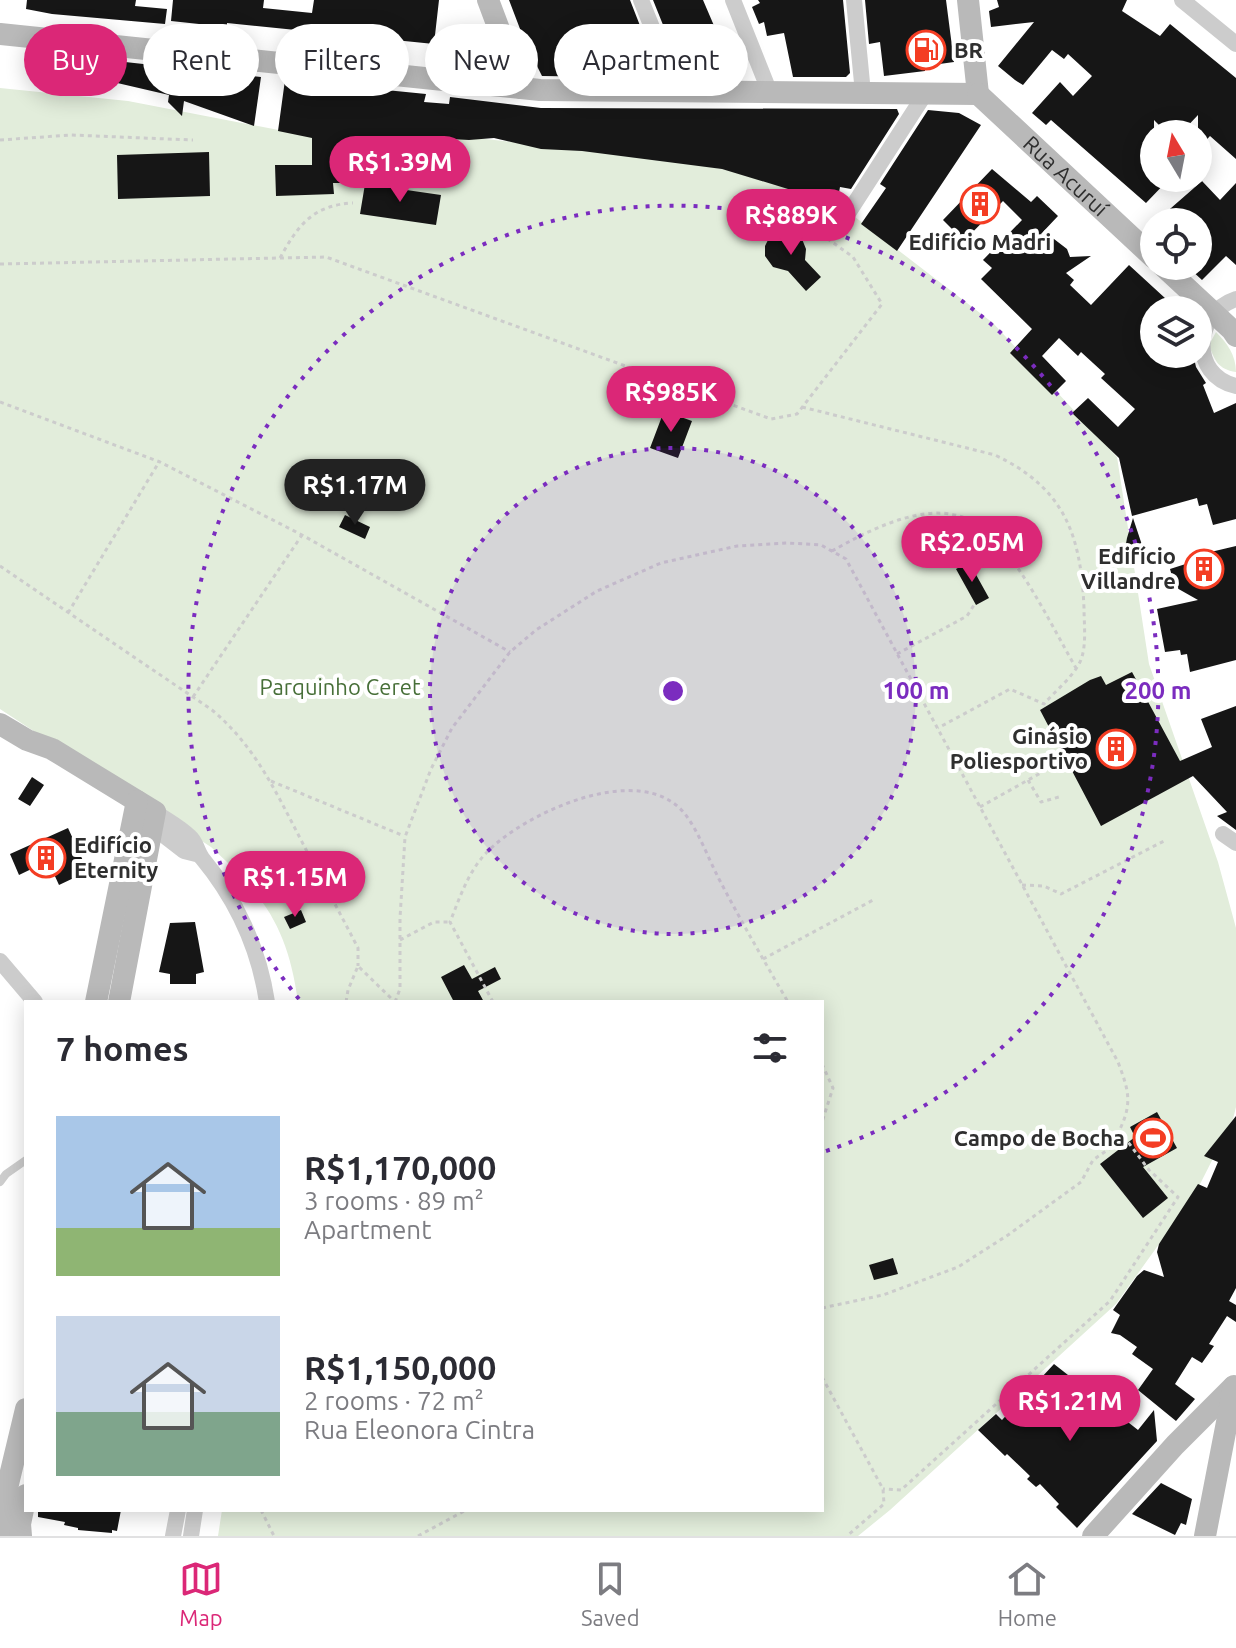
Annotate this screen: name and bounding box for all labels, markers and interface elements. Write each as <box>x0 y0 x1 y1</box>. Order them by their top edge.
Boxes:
chip: Buy <box>24 24 127 96</box>
chip: Rent <box>143 24 259 96</box>
chip: Filters <box>275 24 409 96</box>
chip: New <box>425 24 538 96</box>
chip: Apartment <box>554 24 748 96</box>
fuel station icon: BR <box>905 29 947 71</box>
place label: BR <box>954 37 983 62</box>
north arrow <box>1140 120 1212 192</box>
map controls <box>1140 120 1212 368</box>
street label: Rua Acuruí <box>1019 130 1114 221</box>
pin: R$1.39M <box>326 136 474 204</box>
text: R$1.39M <box>347 147 453 176</box>
building icon: Edifício Madri <box>959 183 1001 225</box>
pin: R$889K <box>726 189 856 257</box>
text: R$889K <box>744 200 838 229</box>
button: locate <box>1140 208 1212 280</box>
place label: Edifício Madri <box>909 229 1051 254</box>
button: layers <box>1140 296 1212 368</box>
pin: R$985K <box>606 366 736 434</box>
text: R$985K <box>624 377 718 406</box>
pin: R$1.17M <box>281 459 429 527</box>
text: R$1.17M <box>302 470 408 499</box>
pin: R$2.05M <box>898 516 1046 584</box>
text: R$2.05M <box>919 527 1025 556</box>
place label: Edifício Villandre <box>1081 543 1176 593</box>
building icon: Edifício Villandre <box>1183 548 1225 590</box>
park label: Parquinho Ceret <box>259 674 421 699</box>
centre of rings <box>659 677 687 705</box>
text: 100 m <box>883 677 949 704</box>
text: 200 m <box>1125 677 1191 704</box>
place label: Ginásio Poliesportivo <box>950 723 1088 773</box>
building icon: Ginásio Poliesportivo <box>1095 728 1137 770</box>
place label: Edifício Eternity <box>74 832 159 882</box>
building icon: Edifício Eternity <box>25 837 67 879</box>
pin: R$1.15M <box>221 851 369 919</box>
text: R$1.15M <box>242 862 348 891</box>
icon: filters <box>748 1026 792 1070</box>
text: 7 homes <box>56 1029 189 1067</box>
sports icon: Campo de Bocha <box>1132 1117 1174 1159</box>
place label: Campo de Bocha <box>954 1125 1125 1150</box>
icon: home <box>120 1148 216 1244</box>
text: R$1,170,000 <box>304 1148 496 1186</box>
text: 3 rooms · 89 m² <box>304 1186 484 1215</box>
text: Apartment <box>304 1215 431 1244</box>
icon: home <box>120 1348 216 1444</box>
text: R$1,150,000 <box>304 1348 496 1386</box>
pin: R$1.21M <box>996 1375 1144 1443</box>
text: 2 rooms · 72 m² <box>304 1386 484 1415</box>
text: R$1.21M <box>1017 1386 1123 1415</box>
text: Rua Eleonora Cintra <box>304 1415 535 1444</box>
tab: Map <box>179 1557 223 1630</box>
tab: Saved <box>581 1557 640 1630</box>
tab: Home <box>998 1557 1057 1630</box>

